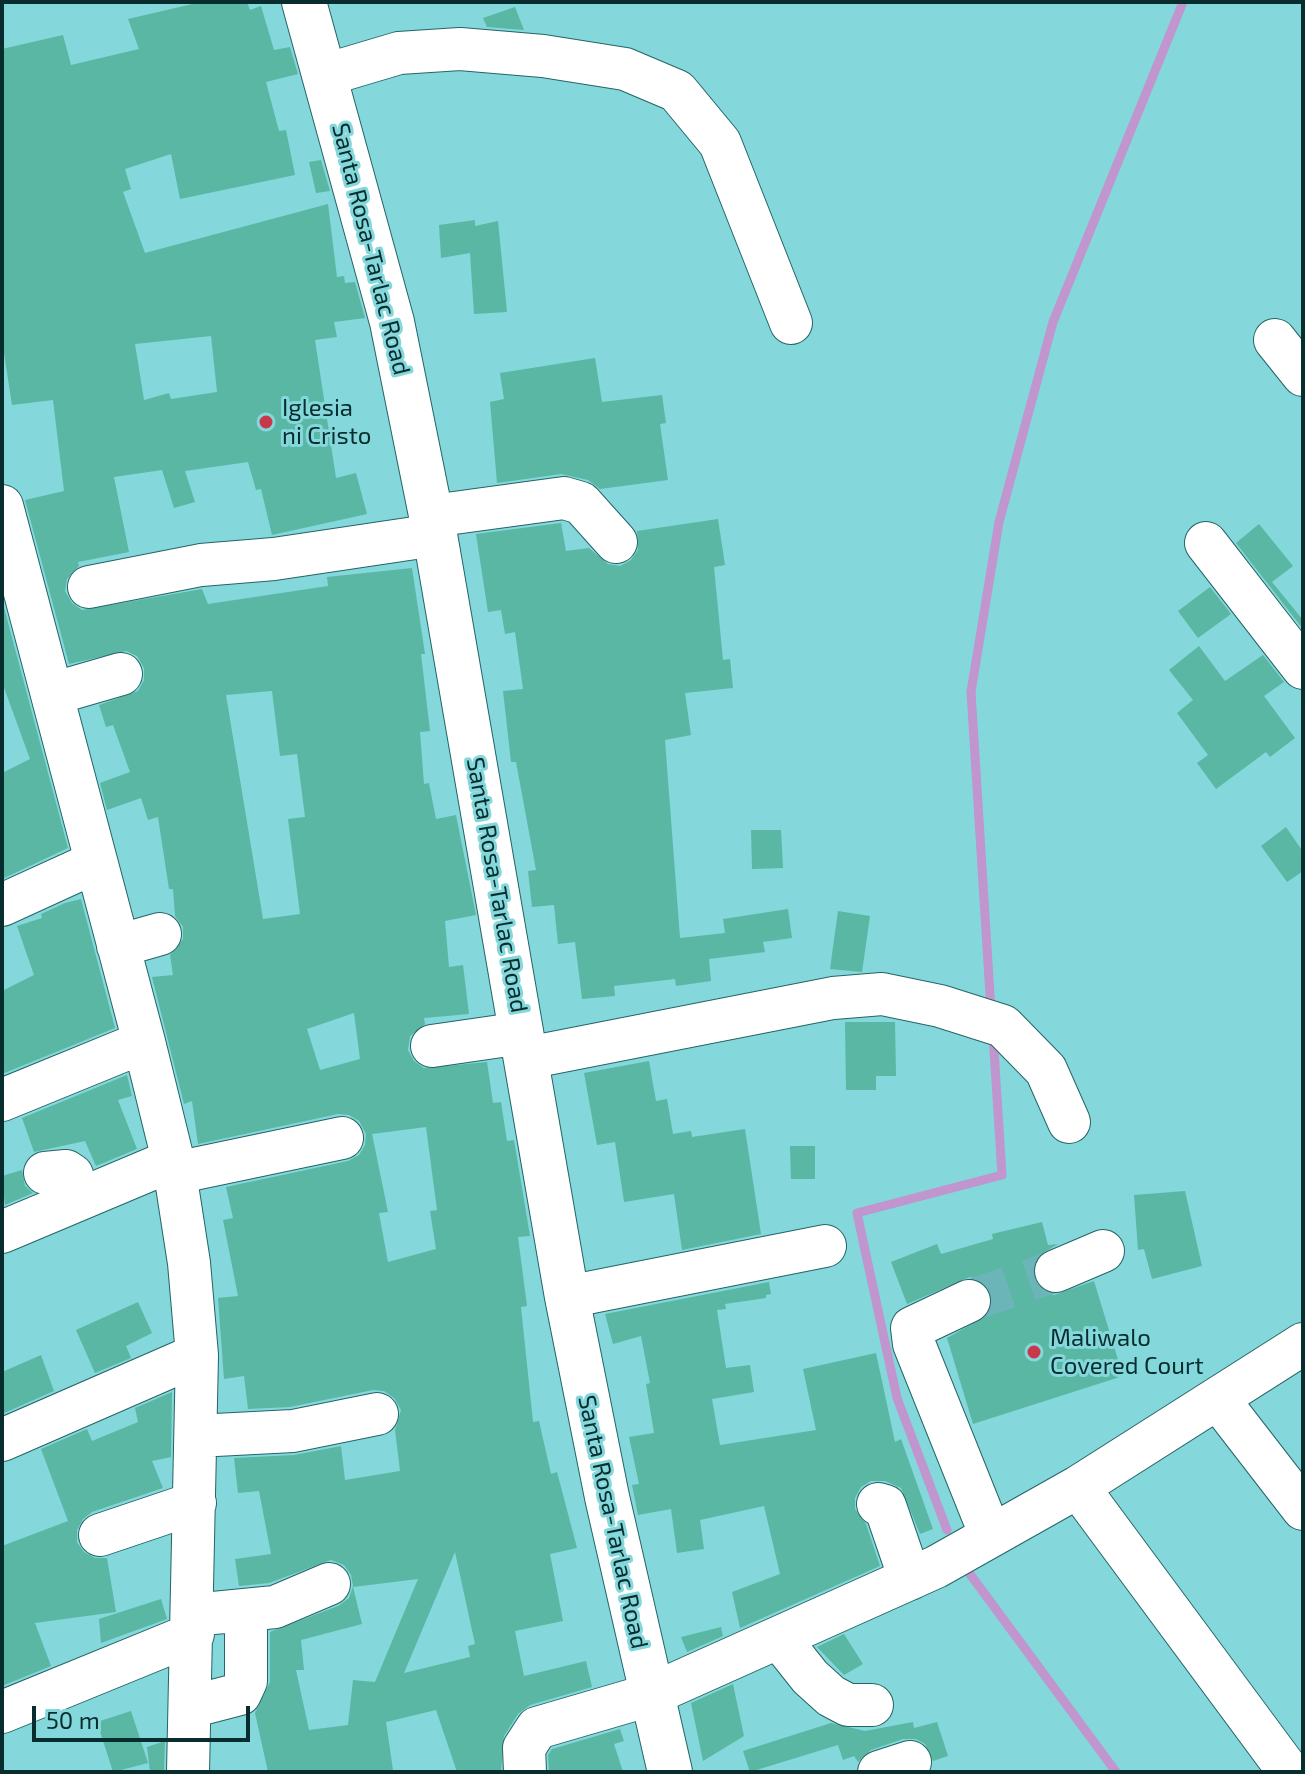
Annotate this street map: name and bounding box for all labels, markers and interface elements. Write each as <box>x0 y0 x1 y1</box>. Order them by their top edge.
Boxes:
street label: Santa Rosa-Tarlac Road <box>326 120 416 378</box>
place label: Iglesia ni Cristo <box>282 394 371 450</box>
marker: Iglesia ni Cristo <box>257 413 275 431</box>
street label: Santa Rosa-Tarlac Road <box>460 755 534 1015</box>
place label: Maliwalo Covered Court <box>1050 1324 1204 1380</box>
marker: Maliwalo Covered Court <box>1025 1343 1043 1361</box>
street label: Santa Rosa-Tarlac Road <box>572 1393 654 1651</box>
scale bar <box>36 1690 254 1740</box>
text: 50 m <box>46 1705 100 1734</box>

